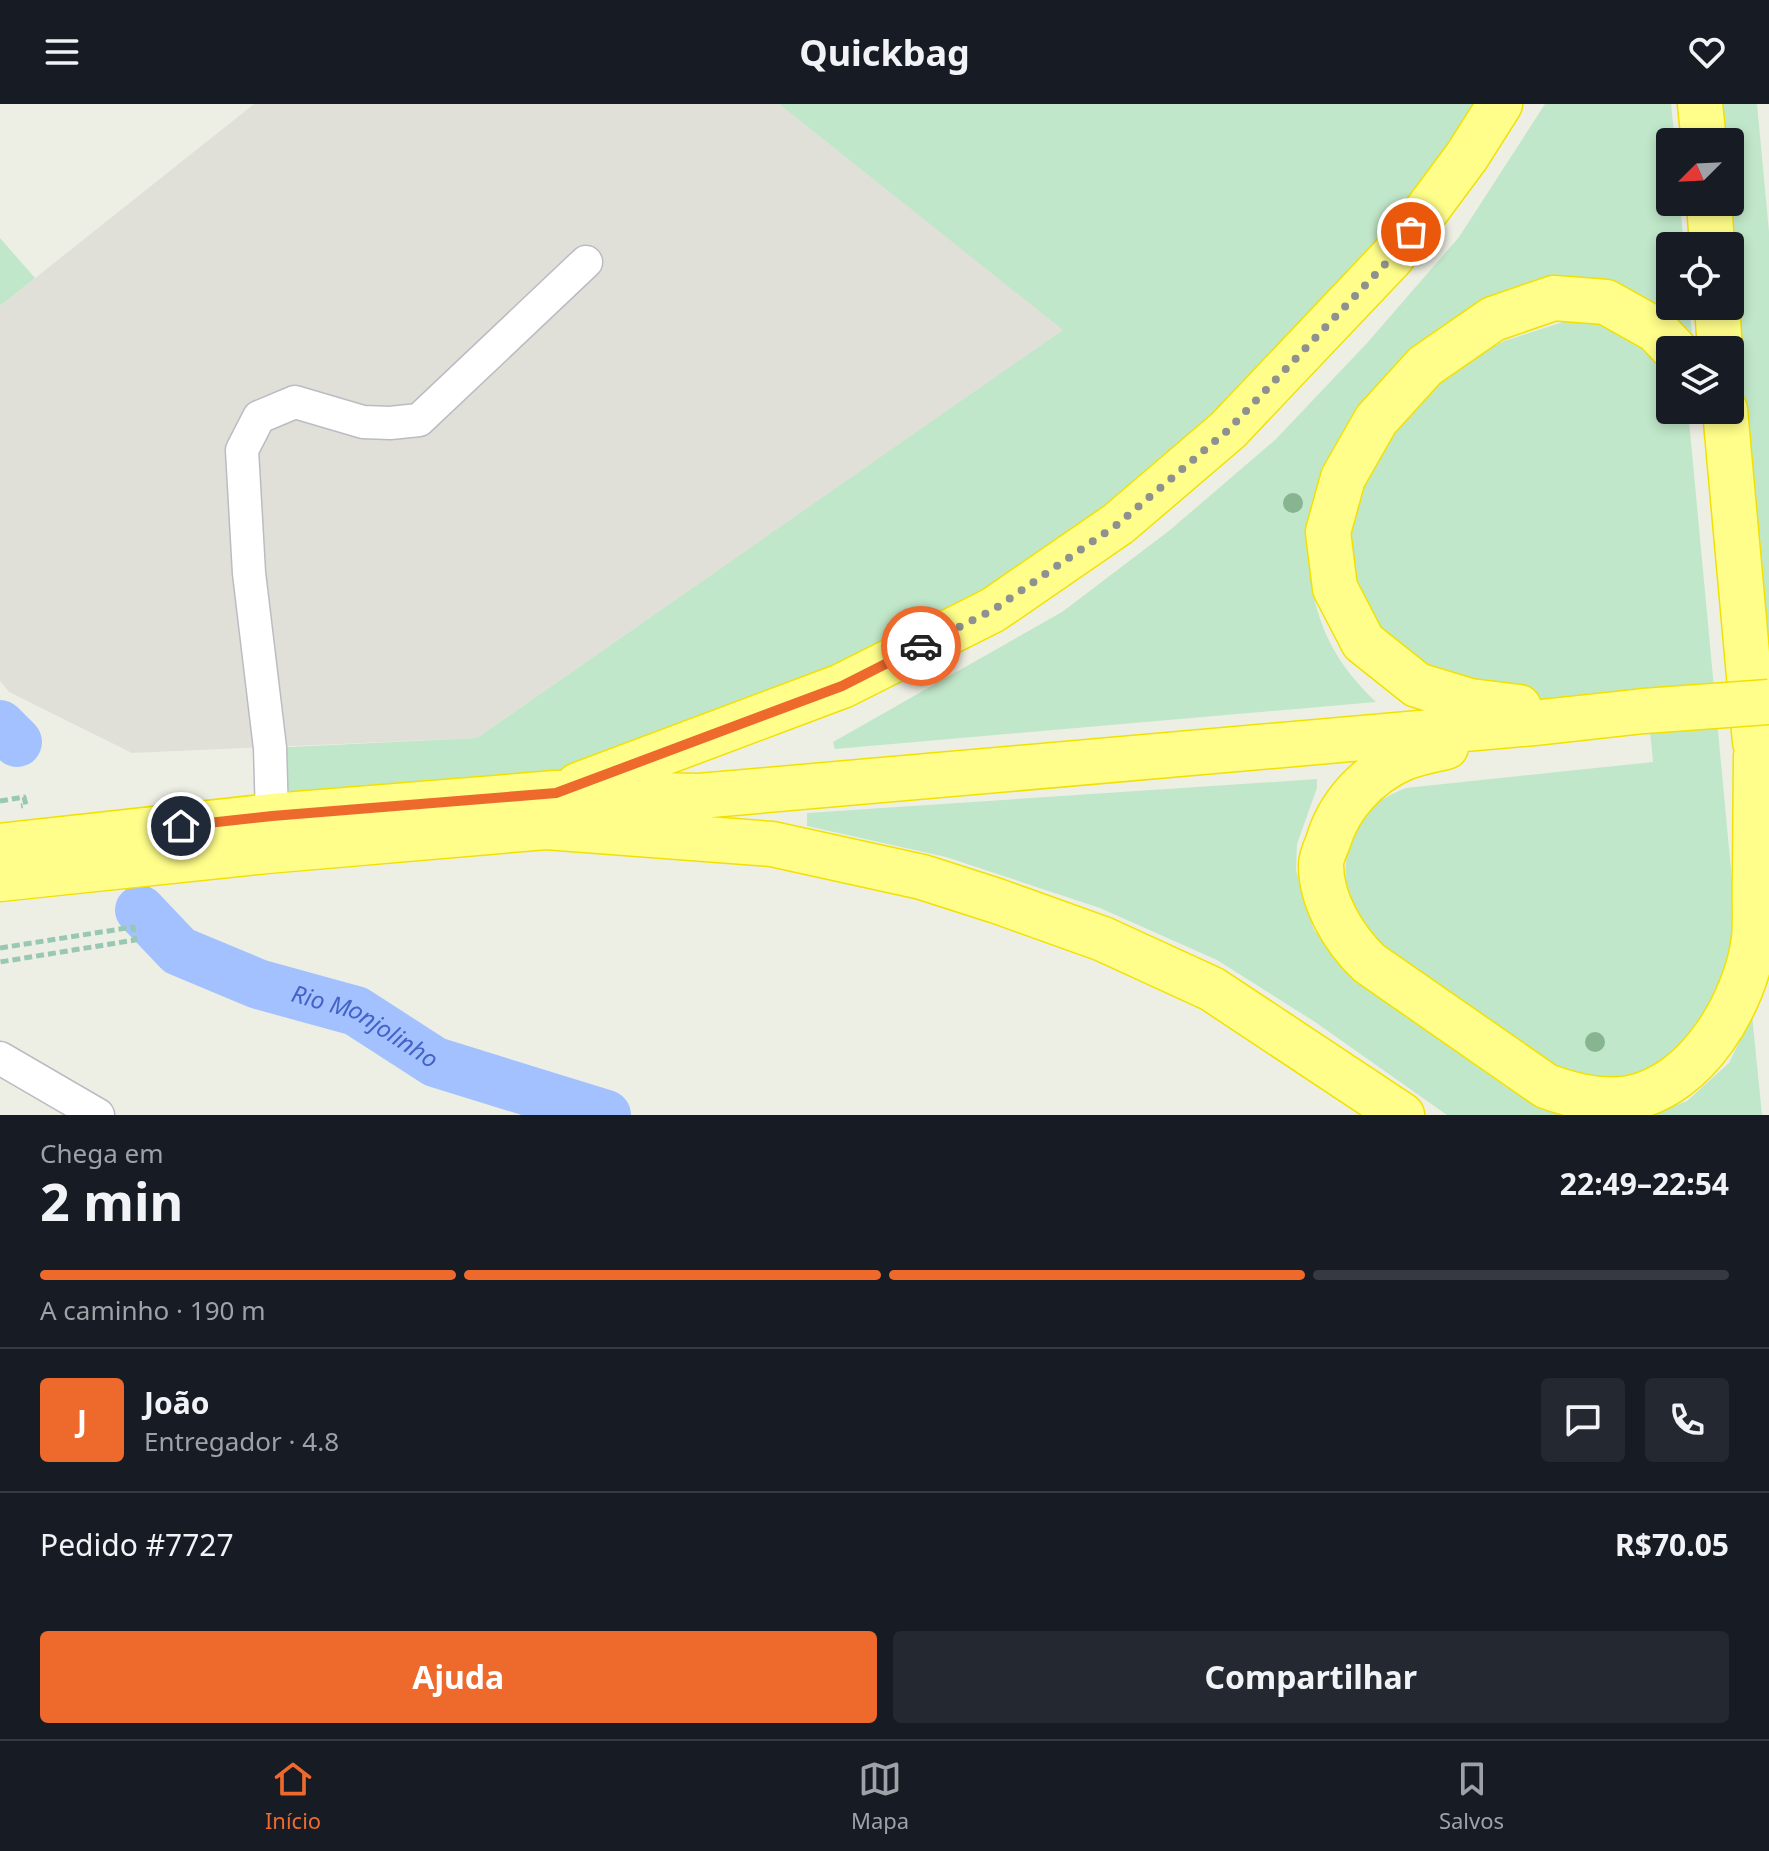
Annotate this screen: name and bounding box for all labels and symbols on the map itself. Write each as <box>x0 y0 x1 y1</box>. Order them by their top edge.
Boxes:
north arrow <box>1656 128 1744 216</box>
pin <box>1377 198 1445 266</box>
courier <box>881 606 961 686</box>
pin <box>147 792 215 860</box>
water label: Rio Monjolinho <box>288 976 445 1075</box>

